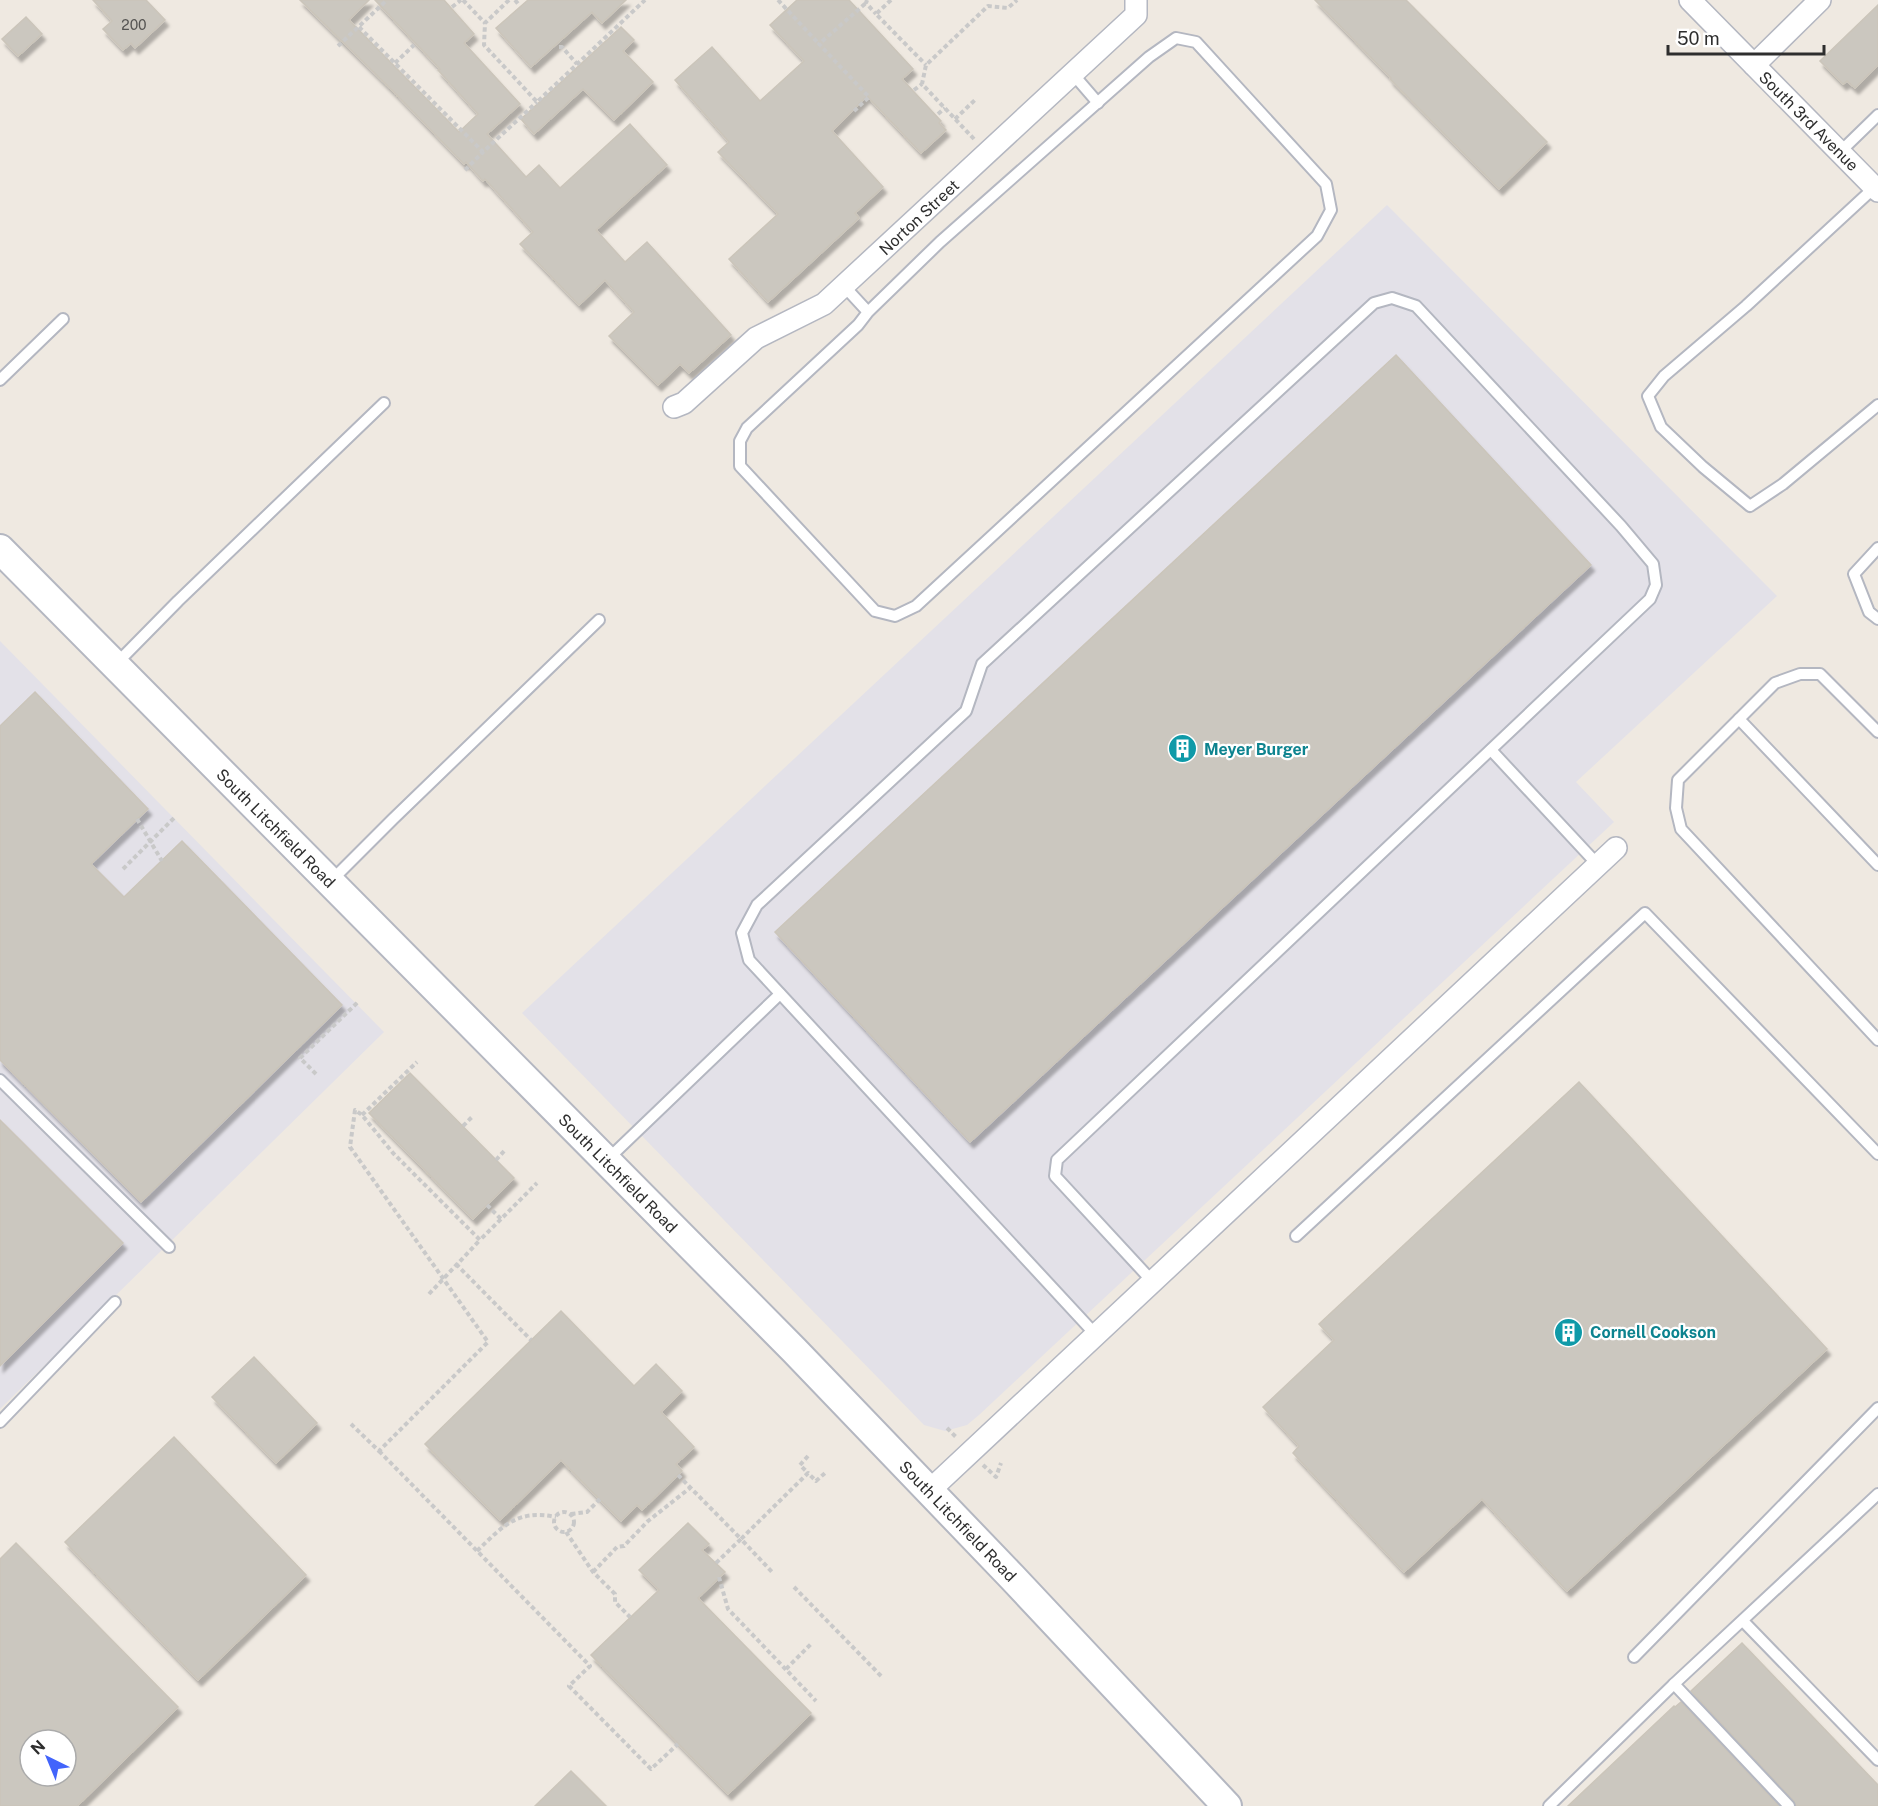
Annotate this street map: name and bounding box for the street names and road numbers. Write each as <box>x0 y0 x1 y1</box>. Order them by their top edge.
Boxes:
street label: South 3rd Avenue <box>1755 68 1862 175</box>
street label: Norton Street <box>876 176 963 259</box>
street label: South Litchfield Road <box>212 765 339 892</box>
street label: South Litchfield Road <box>554 1110 681 1237</box>
street label: South Litchfield Road <box>895 1457 1020 1586</box>

